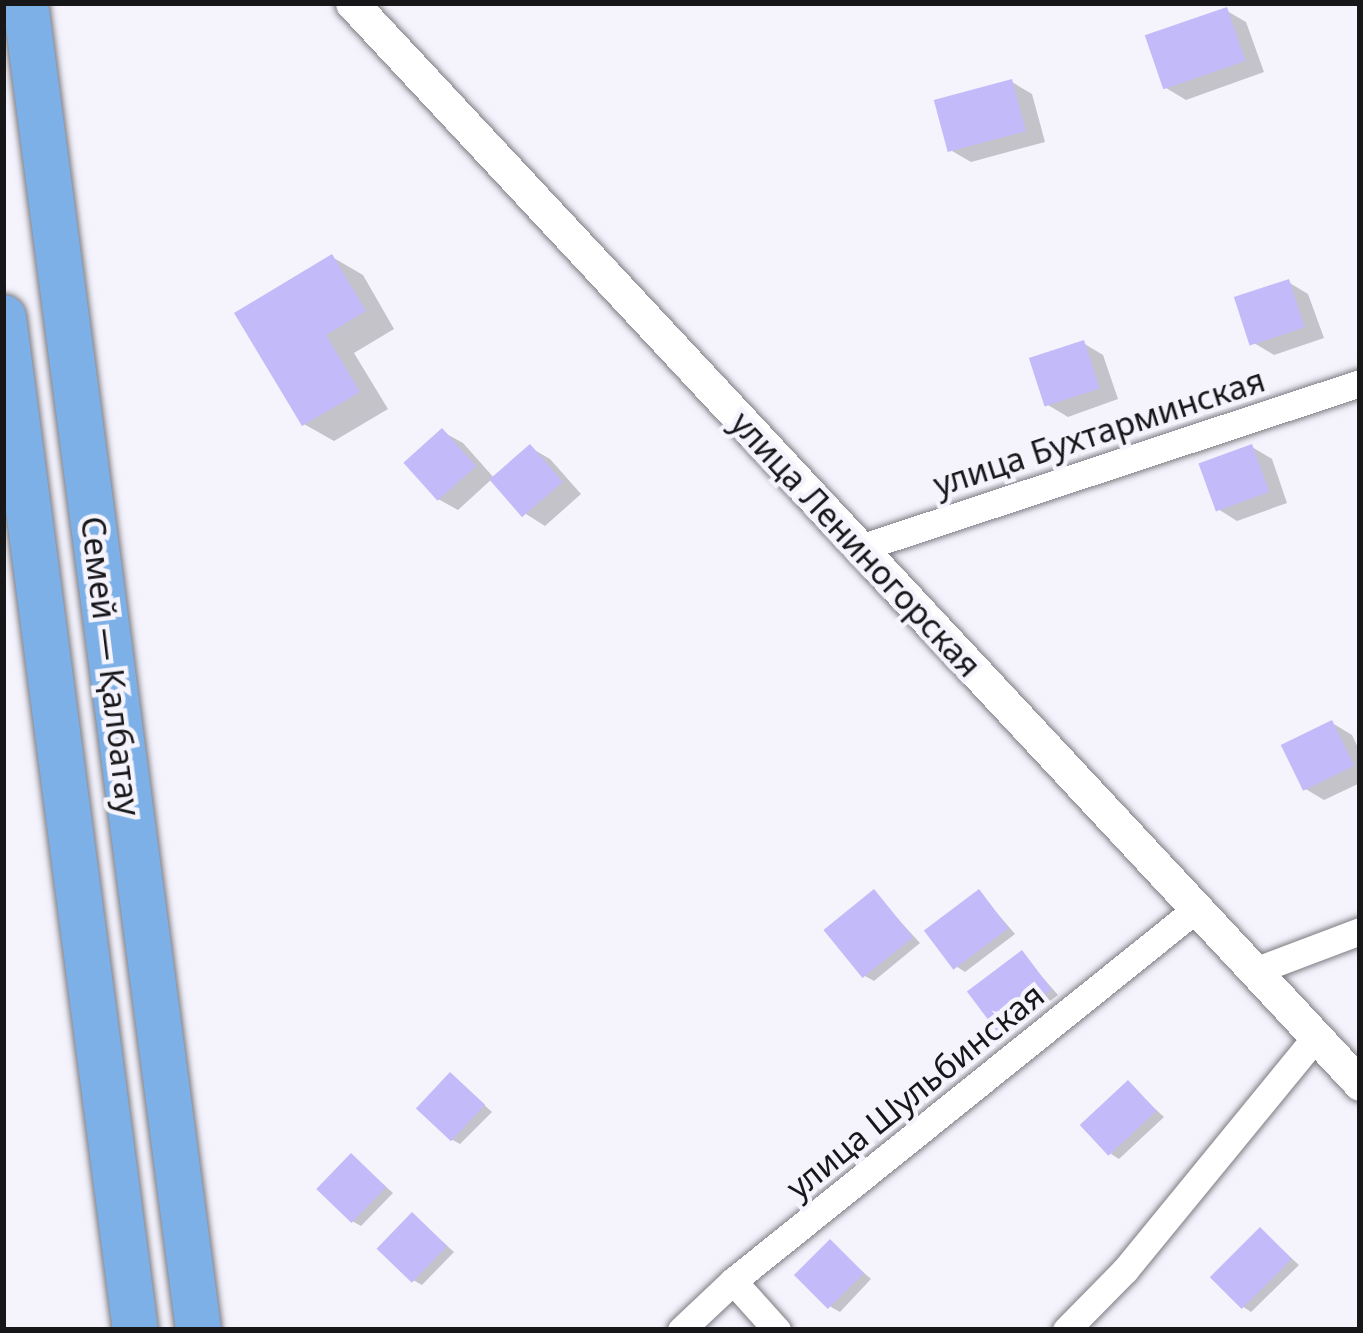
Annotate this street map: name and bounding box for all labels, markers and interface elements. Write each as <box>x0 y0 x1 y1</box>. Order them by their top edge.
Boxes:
street label: улица Бухтарминская <box>928 360 1270 504</box>
street label: улица Лениногорская <box>723 403 989 685</box>
street label: Семей — Қалбатау <box>73 514 149 818</box>
street label: улица Шульбинская <box>778 975 1052 1207</box>

